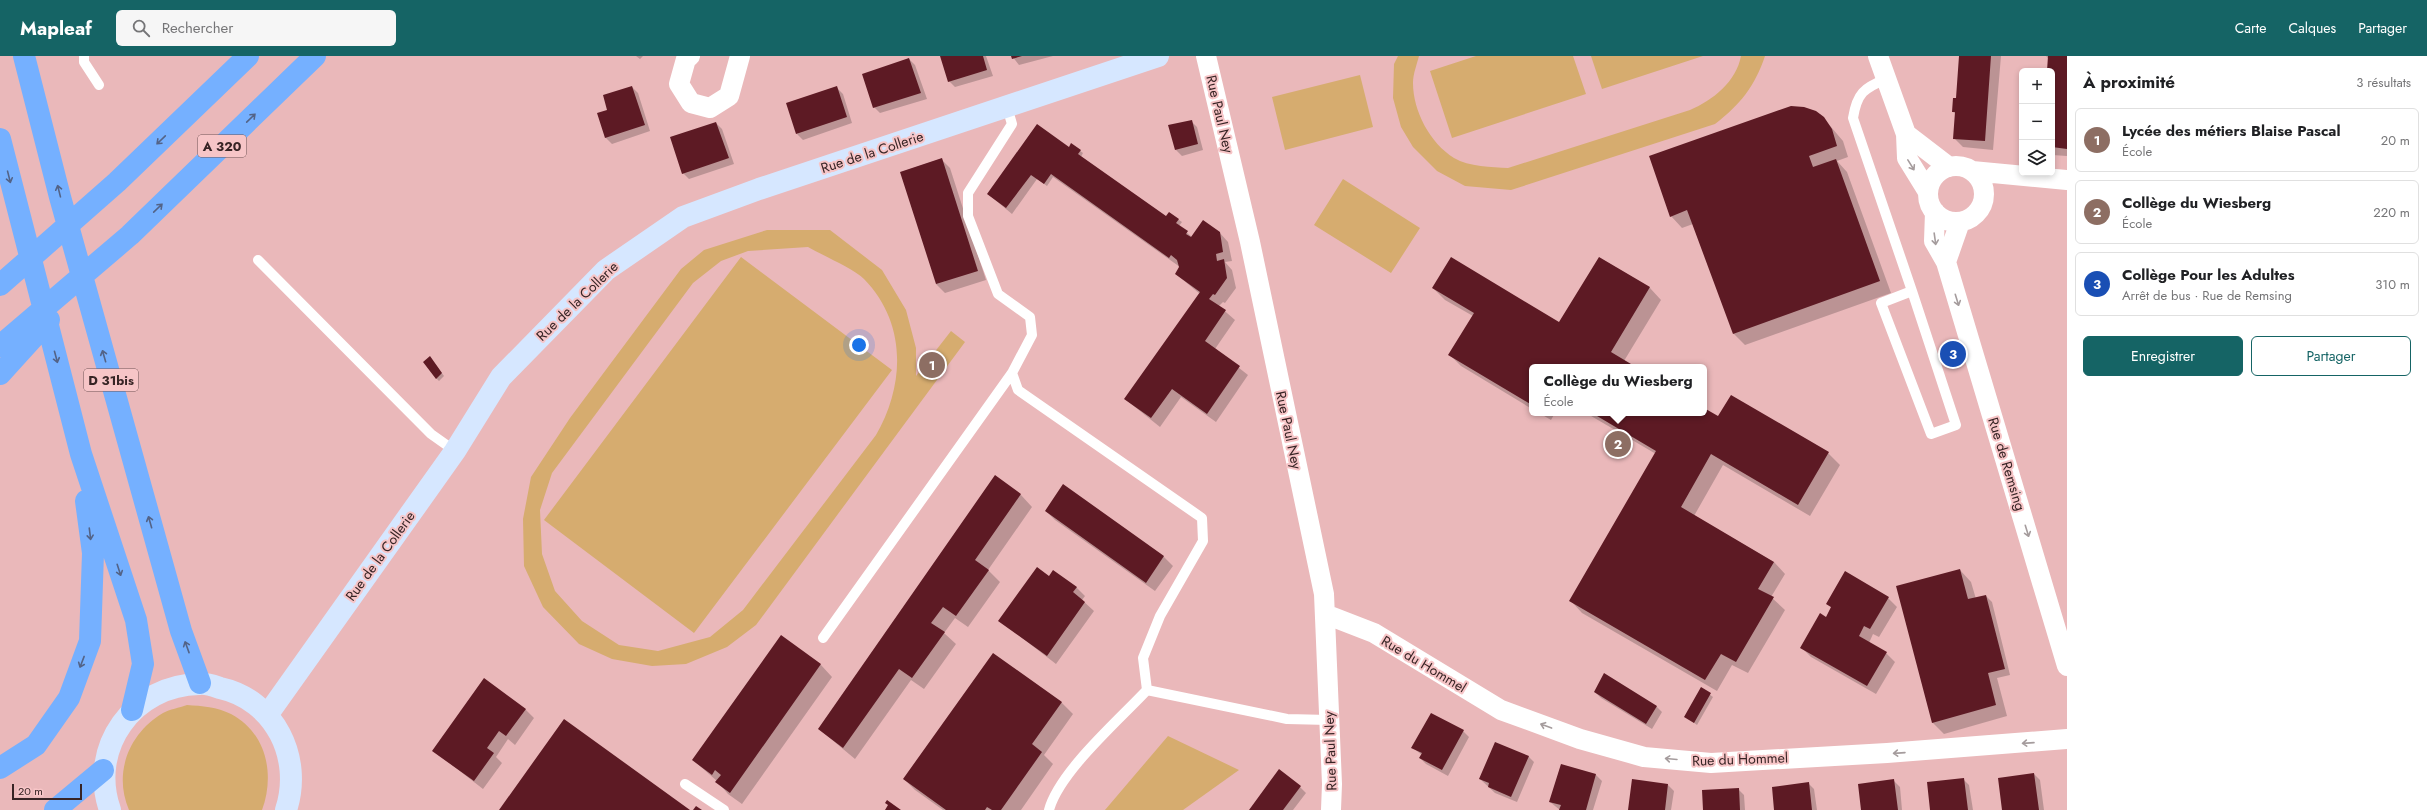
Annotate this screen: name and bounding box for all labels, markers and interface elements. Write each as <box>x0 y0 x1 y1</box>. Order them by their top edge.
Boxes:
search box <box>116 10 396 46</box>
text: Mapleaf <box>20 15 92 42</box>
icon: search <box>130 17 152 39</box>
text: Rechercher <box>162 17 233 39</box>
text: Carte <box>2235 18 2266 38</box>
text: Calques <box>2288 18 2336 38</box>
text: Partager <box>2358 18 2407 38</box>
map controls <box>2019 68 2055 176</box>
button: + <box>2019 68 2055 104</box>
text: À proximité <box>2083 70 2175 94</box>
street label: Rue Paul Ney <box>1201 73 1239 156</box>
text: 3 résultats <box>2356 73 2411 92</box>
button: − <box>2019 104 2055 140</box>
one-way arrow <box>246 113 256 123</box>
text: Lycée des métiers Blaise Pascal <box>2122 120 2341 142</box>
street label: Rue de la Collerie <box>818 126 926 178</box>
text: 1 <box>2094 131 2100 150</box>
text: 20 m <box>2381 131 2410 150</box>
one-way arrow <box>156 135 166 145</box>
road number: A 320 <box>198 135 246 157</box>
button: layers <box>2019 140 2055 176</box>
text: École <box>2122 142 2152 161</box>
one-way arrow <box>1907 159 1915 170</box>
one-way arrow <box>6 170 14 183</box>
one-way arrow <box>54 184 62 197</box>
text: Collège du Wiesberg <box>2122 192 2271 214</box>
one-way arrow <box>153 203 163 213</box>
text: 2 <box>2093 203 2101 222</box>
text: 220 m <box>2373 203 2410 222</box>
text: École <box>2122 214 2152 233</box>
one-way arrow <box>1931 232 1939 245</box>
street label: Rue de la Collerie <box>532 257 622 345</box>
text: Collège Pour les Adultes <box>2122 264 2295 286</box>
text: 3 <box>2093 275 2101 294</box>
text: 310 m <box>2375 275 2410 294</box>
text: Arrêt de bus · Rue de Remsing <box>2122 286 2292 305</box>
one-way arrow <box>1954 293 1961 306</box>
your location <box>849 335 869 355</box>
button: Enregistrer <box>2083 336 2243 376</box>
button: Partager <box>2251 336 2411 376</box>
pin: 3 <box>1940 339 1966 369</box>
one-way arrow <box>52 350 60 363</box>
one-way arrow <box>100 350 108 363</box>
pin: 1 <box>919 350 945 380</box>
popup <box>1529 364 1707 416</box>
road number: D 31bis <box>84 369 138 391</box>
text: Collège du Wiesberg <box>1543 370 1693 392</box>
street label: Rue Paul Ney <box>1271 389 1307 472</box>
text: École <box>1543 392 1574 411</box>
street label: Rue de Remsing <box>1983 415 2031 513</box>
pin: 2 <box>1605 429 1631 459</box>
street label: Rue de la Collerie <box>341 507 419 605</box>
one-way arrow <box>146 516 154 529</box>
one-way arrow <box>2024 524 2031 537</box>
one-way arrow <box>87 527 94 540</box>
one-way arrow <box>116 564 124 576</box>
street label: Rue du Hommel <box>1378 631 1470 697</box>
one-way arrow <box>182 641 190 653</box>
one-way arrow <box>78 656 86 668</box>
street label: Rue Paul Ney <box>1319 710 1341 791</box>
one-way arrow <box>1540 722 1552 730</box>
one-way arrow <box>2022 739 2035 746</box>
street label: Rue du Hommel <box>1692 747 1788 771</box>
one-way arrow <box>1893 749 1906 756</box>
one-way arrow <box>1665 756 1678 763</box>
scale bar <box>12 782 82 801</box>
text: 20 m <box>18 783 43 799</box>

